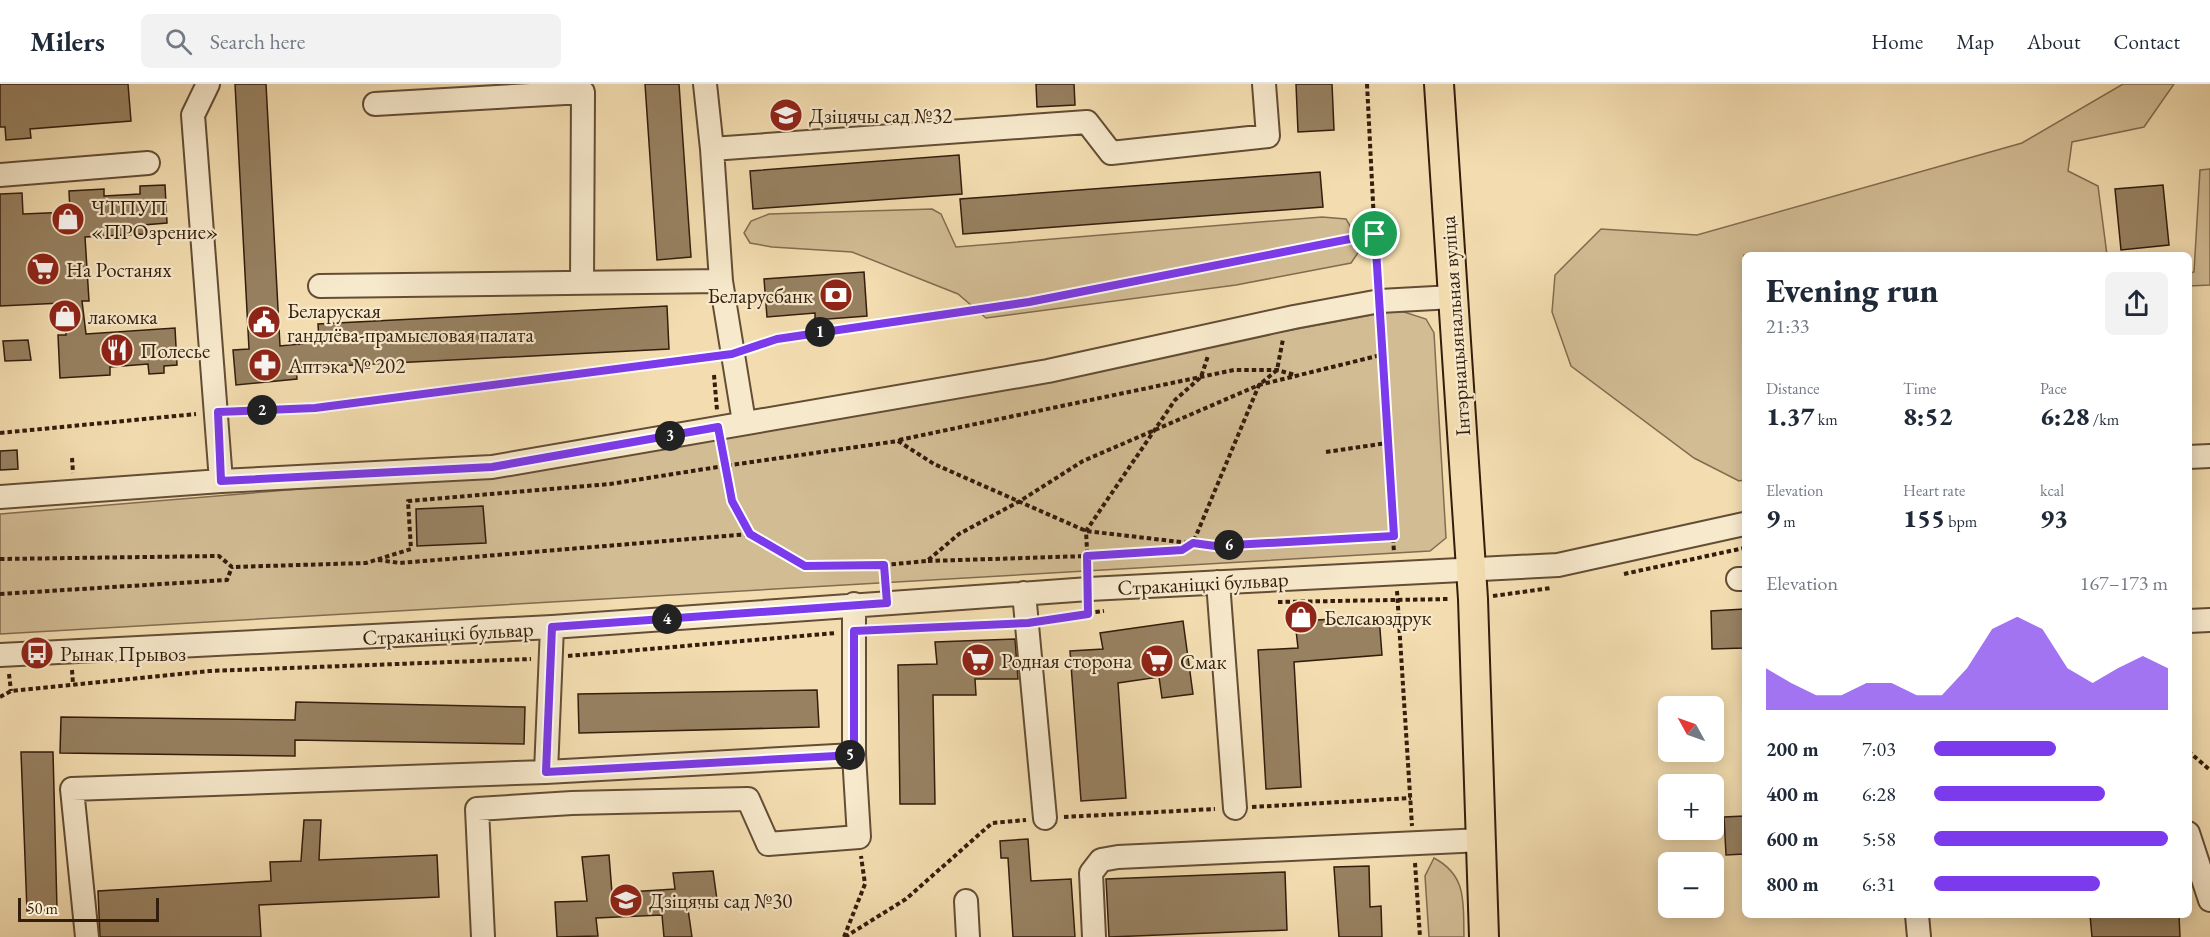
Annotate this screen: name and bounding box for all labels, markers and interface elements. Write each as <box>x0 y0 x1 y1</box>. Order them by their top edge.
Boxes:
search box <box>141 14 561 68</box>
text: Milers <box>30 23 105 59</box>
icon: search <box>162 25 195 58</box>
text: Search here <box>210 27 305 56</box>
text: Home <box>1871 28 1923 55</box>
text: Map <box>1956 28 1994 55</box>
text: About <box>2027 28 2080 55</box>
text: Contact <box>2113 28 2180 55</box>
school or university icon: Дзіцячы сад №32 <box>768 97 804 133</box>
place label: Дзіцячы сад №32 <box>809 102 952 129</box>
place label: ЧТПУП «ПРОзрение» <box>91 194 218 245</box>
shop icon: ЧТПУП «ПРОзрение» <box>50 201 86 237</box>
pin <box>1349 208 1400 259</box>
street label: Інтэрнацыянальная вуліца <box>1434 214 1476 437</box>
icon: arrive <box>1358 217 1391 250</box>
supermarket icon: На Ростанях <box>25 251 61 287</box>
place label: На Ростанях <box>66 256 171 283</box>
text: Evening run <box>1766 269 1938 312</box>
button: share <box>2105 272 2168 335</box>
bank icon: Беларусбанк <box>818 277 854 313</box>
place label: Беларусбанк <box>708 282 813 309</box>
place label: Беларуская гандлёва-прамысловая палата <box>287 297 534 348</box>
shop icon: лакомка <box>47 298 83 334</box>
place label: лакомка <box>88 303 158 330</box>
public building icon: Беларуская гандлёва-прамысловая палата <box>246 304 282 340</box>
text: 21:33 <box>1766 313 1809 339</box>
pin: 1 <box>805 317 835 347</box>
text: 1 <box>816 321 824 342</box>
restaurant icon: Полесье <box>99 332 135 368</box>
place label: Полесье <box>140 337 210 364</box>
pharmacy icon: Аптэка № 202 <box>247 347 283 383</box>
place label: Аптэка № 202 <box>287 352 405 379</box>
text: Distance <box>1766 378 1819 399</box>
text: Time <box>1903 378 1936 399</box>
text: Pace <box>2040 378 2067 399</box>
pin: 2 <box>247 395 277 425</box>
text: 2 <box>258 399 266 420</box>
text: 1.37 <box>1766 399 1815 433</box>
text: 8:52 <box>1903 399 1953 433</box>
text: 6:28 <box>2040 399 2090 433</box>
text: km <box>1815 409 1838 430</box>
text: /km <box>2090 409 2119 430</box>
pin: 3 <box>655 421 685 451</box>
text: 3 <box>666 425 674 446</box>
text: Elevation <box>1766 480 1824 501</box>
text: Heart rate <box>1903 480 1965 501</box>
text: kcal <box>2040 480 2064 501</box>
text: 9 <box>1766 501 1780 535</box>
text: 155 <box>1903 501 1945 535</box>
text: 93 <box>2040 501 2068 535</box>
text: m <box>1780 511 1796 532</box>
text: bpm <box>1945 511 1977 532</box>
pin: 6 <box>1214 530 1244 560</box>
text: 6 <box>1225 534 1233 555</box>
street label: Страканіцкі бульвар <box>1117 565 1289 601</box>
text: Elevation <box>1766 570 1838 596</box>
text: 167–173 m <box>2080 570 2168 596</box>
shop icon: Белсаюздрук <box>1283 599 1319 635</box>
pin: 4 <box>652 604 682 634</box>
place label: Белсаюздрук <box>1324 604 1432 631</box>
text: 4 <box>663 608 671 629</box>
street label: Страканіцкі бульвар <box>362 615 534 651</box>
bus stop icon: Рынак Прывоз <box>19 635 55 671</box>
place label: Рынак Прывоз <box>60 640 186 667</box>
supermarket icon: Родная сторона <box>960 642 996 678</box>
supermarket icon: Смак <box>1139 643 1175 679</box>
place label: Родная сторона <box>1001 647 1133 674</box>
place label: Смак <box>1180 648 1226 675</box>
north arrow <box>1658 696 1724 762</box>
map controls <box>1658 696 1724 918</box>
text: 200 m <box>1766 736 1819 762</box>
text: 7:03 <box>1862 736 1896 762</box>
pin: 5 <box>835 740 865 770</box>
text: 5 <box>846 744 854 765</box>
button: + <box>1658 774 1724 840</box>
text: 400 m <box>1766 781 1819 807</box>
text: 6:28 <box>1862 781 1896 807</box>
text: 600 m <box>1766 826 1819 852</box>
text: 5:58 <box>1862 826 1896 852</box>
button: − <box>1658 852 1724 918</box>
text: 800 m <box>1766 871 1819 897</box>
text: 6:31 <box>1862 871 1896 897</box>
school or university icon: Дзіцячы сад №30 <box>608 882 644 918</box>
place label: Дзіцячы сад №30 <box>649 887 792 914</box>
scale bar <box>18 895 159 922</box>
text: 50 m <box>27 898 58 919</box>

